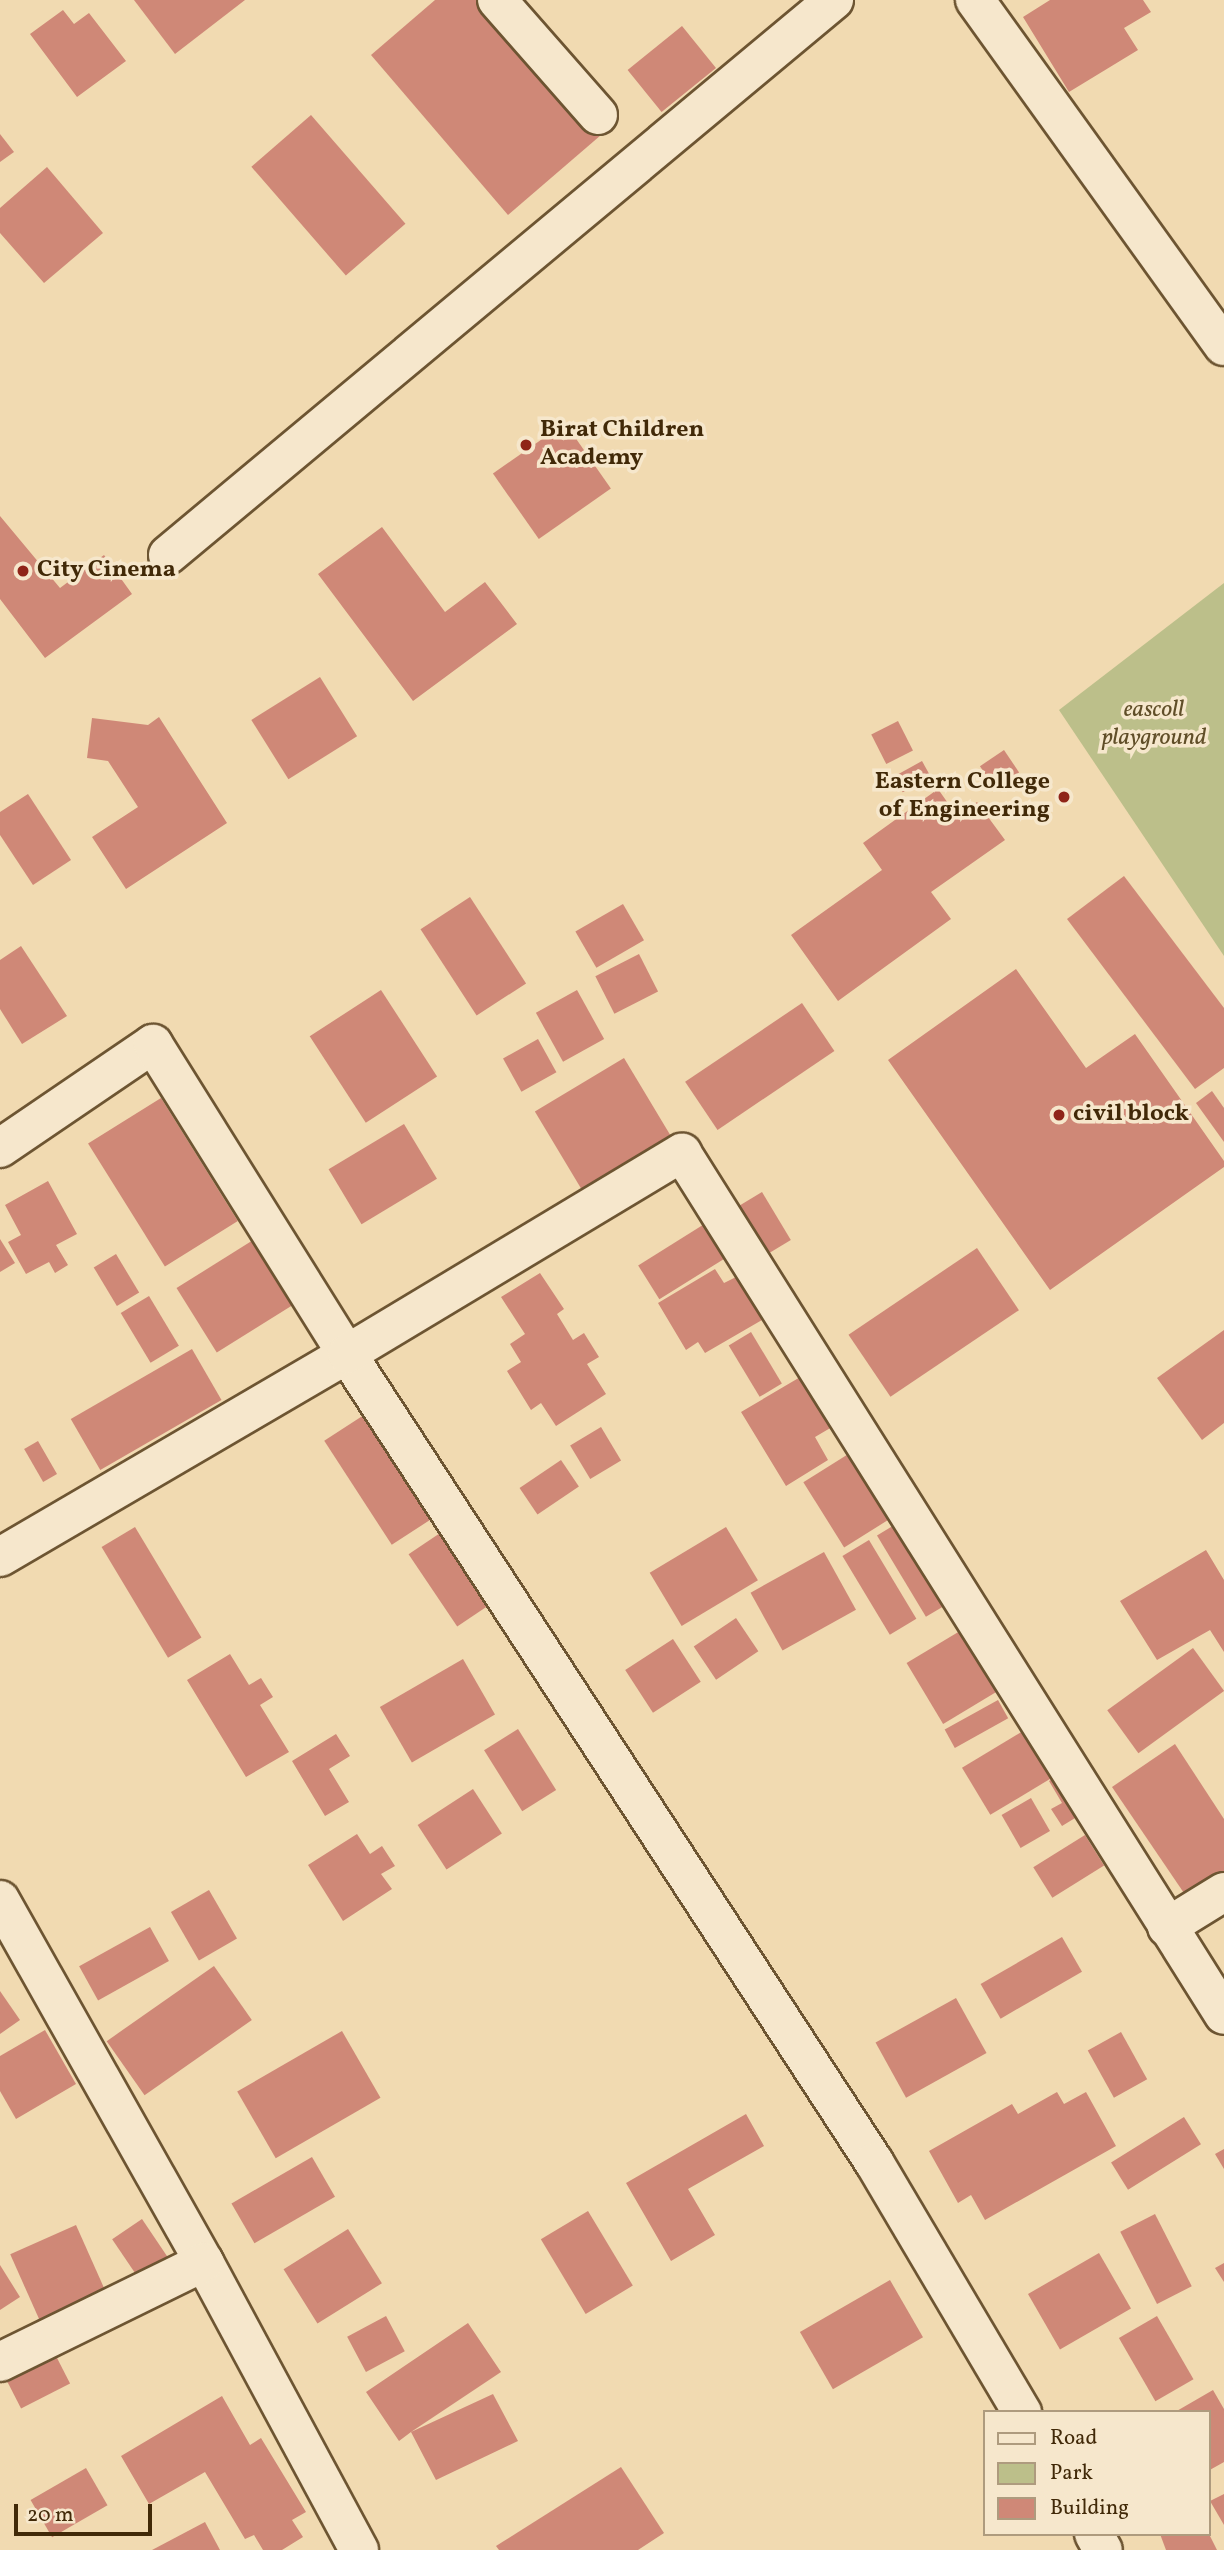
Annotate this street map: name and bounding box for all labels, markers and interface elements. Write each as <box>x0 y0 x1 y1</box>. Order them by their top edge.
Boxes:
place label: Birat Children Academy <box>540 417 704 473</box>
marker: Birat Children Academy <box>518 437 534 453</box>
place label: City Cinema <box>37 557 176 585</box>
marker: City Cinema <box>15 563 31 579</box>
park label: eascoll playground <box>1101 697 1207 753</box>
place label: Eastern College of Engineering <box>875 769 1050 825</box>
marker: Eastern College of Engineering <box>1056 789 1072 805</box>
place label: civil block <box>1073 1101 1189 1129</box>
marker: civil block <box>1051 1107 1067 1123</box>
legend <box>982 2410 1210 2536</box>
text: Road <box>1050 2424 1097 2453</box>
text: Park <box>1050 2459 1093 2488</box>
scale bar <box>18 2490 156 2534</box>
text: Building <box>1050 2494 1129 2523</box>
text: 20 m <box>27 2501 73 2530</box>

